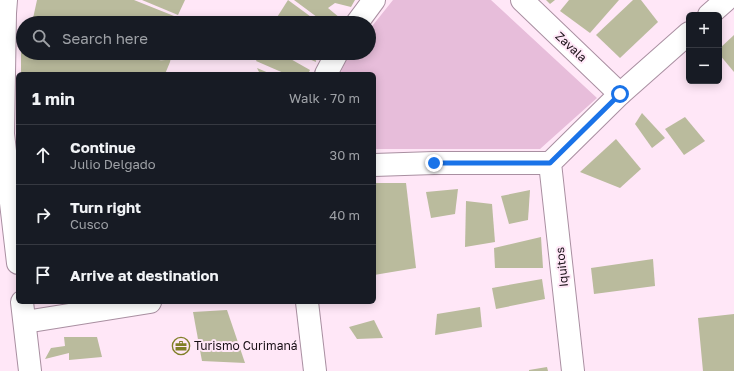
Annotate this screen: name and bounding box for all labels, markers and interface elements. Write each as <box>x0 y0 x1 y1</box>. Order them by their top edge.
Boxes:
map controls <box>686 12 722 84</box>
button: + <box>686 12 722 48</box>
search box <box>16 16 376 60</box>
icon: search <box>30 27 52 49</box>
street label: Zavala <box>553 28 590 65</box>
text: Search here <box>62 29 148 47</box>
button: − <box>686 48 722 84</box>
route start <box>611 85 629 103</box>
text: 1 min <box>32 88 75 109</box>
text: Walk · 70 m <box>289 90 360 106</box>
text: Continue <box>70 138 136 156</box>
icon: ahead <box>32 144 54 166</box>
text: 30 m <box>330 147 360 163</box>
route end <box>425 154 443 172</box>
text: Julio Delgado <box>70 156 156 172</box>
text: Turn right <box>70 198 141 216</box>
icon: right <box>32 204 54 226</box>
text: 40 m <box>329 207 360 223</box>
text: Cusco <box>70 216 108 232</box>
street label: Iquitos <box>552 246 571 288</box>
icon: arrive <box>32 264 54 286</box>
text: Arrive at destination <box>70 266 219 284</box>
office icon: Turismo Curimaná <box>171 336 191 356</box>
place label: Turismo Curimaná <box>194 338 298 353</box>

